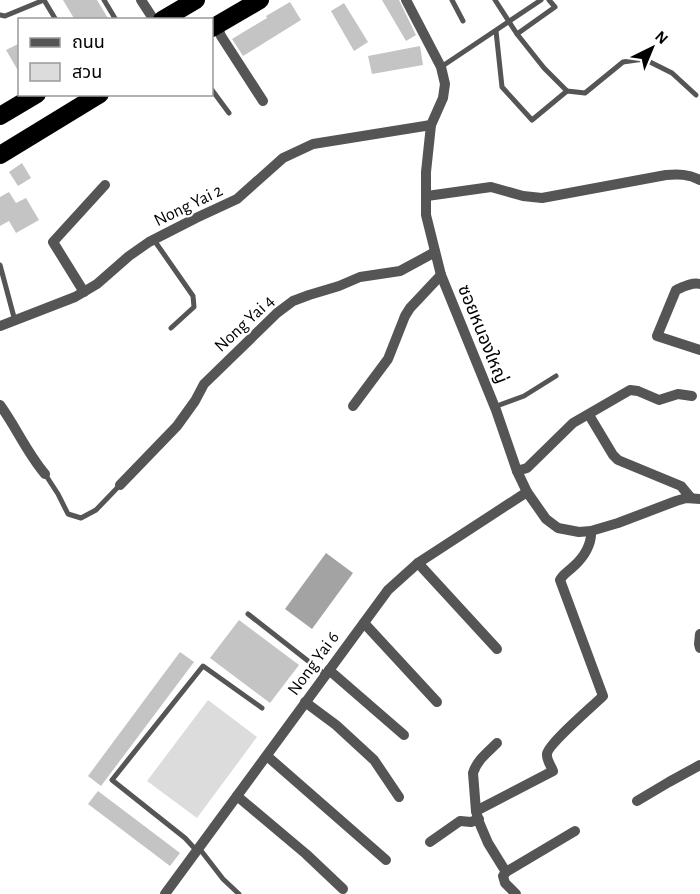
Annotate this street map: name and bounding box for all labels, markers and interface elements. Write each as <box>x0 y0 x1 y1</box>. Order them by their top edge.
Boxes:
legend <box>18 18 213 96</box>
north arrow <box>622 18 682 78</box>
text: N <box>652 28 671 47</box>
text: ถนน <box>72 34 105 52</box>
text: สวน <box>72 64 102 82</box>
street label: Nong Yai 2 <box>151 182 226 230</box>
street label: ซอยหนองใหญ่ <box>454 282 511 386</box>
street label: Nong Yai 4 <box>211 292 278 356</box>
street label: Nong Yai 6 <box>285 628 343 699</box>

